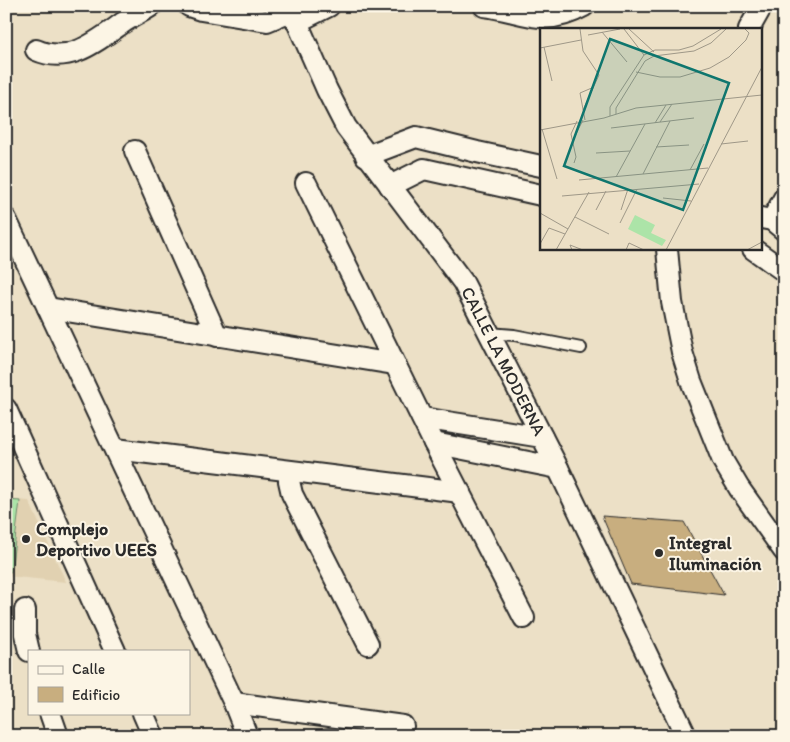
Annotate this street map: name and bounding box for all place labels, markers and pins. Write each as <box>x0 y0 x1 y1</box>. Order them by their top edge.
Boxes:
place label: Complejo Deportivo UEES <box>36 518 157 561</box>
place label: Integral Iluminación <box>669 532 762 575</box>
marker: Complejo Deportivo UEES <box>20 533 32 545</box>
marker: Integral Iluminación <box>653 547 665 559</box>

